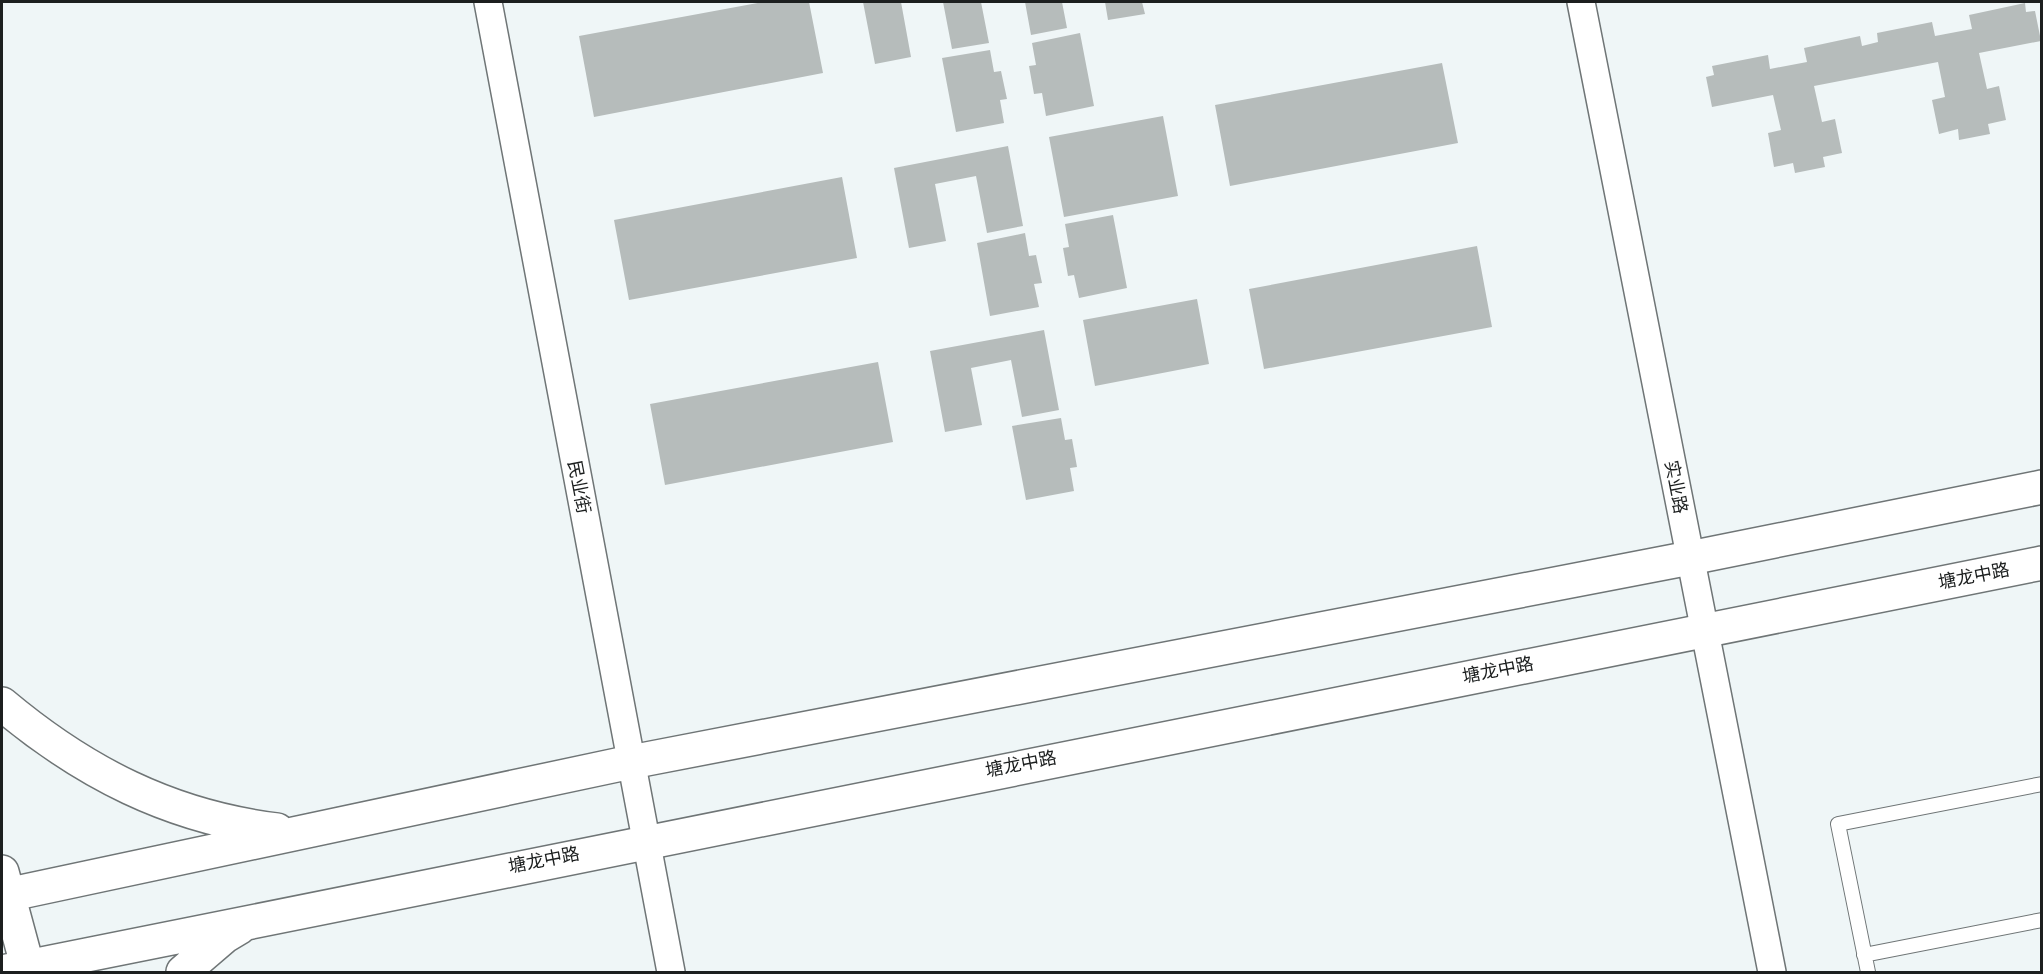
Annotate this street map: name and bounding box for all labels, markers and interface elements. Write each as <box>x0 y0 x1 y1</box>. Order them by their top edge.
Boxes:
street label: 民业街 <box>563 458 597 516</box>
street label: 实业路 <box>1660 458 1694 516</box>
street label: 塘龙中路 <box>1936 556 2011 594</box>
street label: 塘龙中路 <box>1460 650 1535 688</box>
street label: 塘龙中路 <box>983 744 1058 782</box>
street label: 塘龙中路 <box>506 840 581 878</box>

